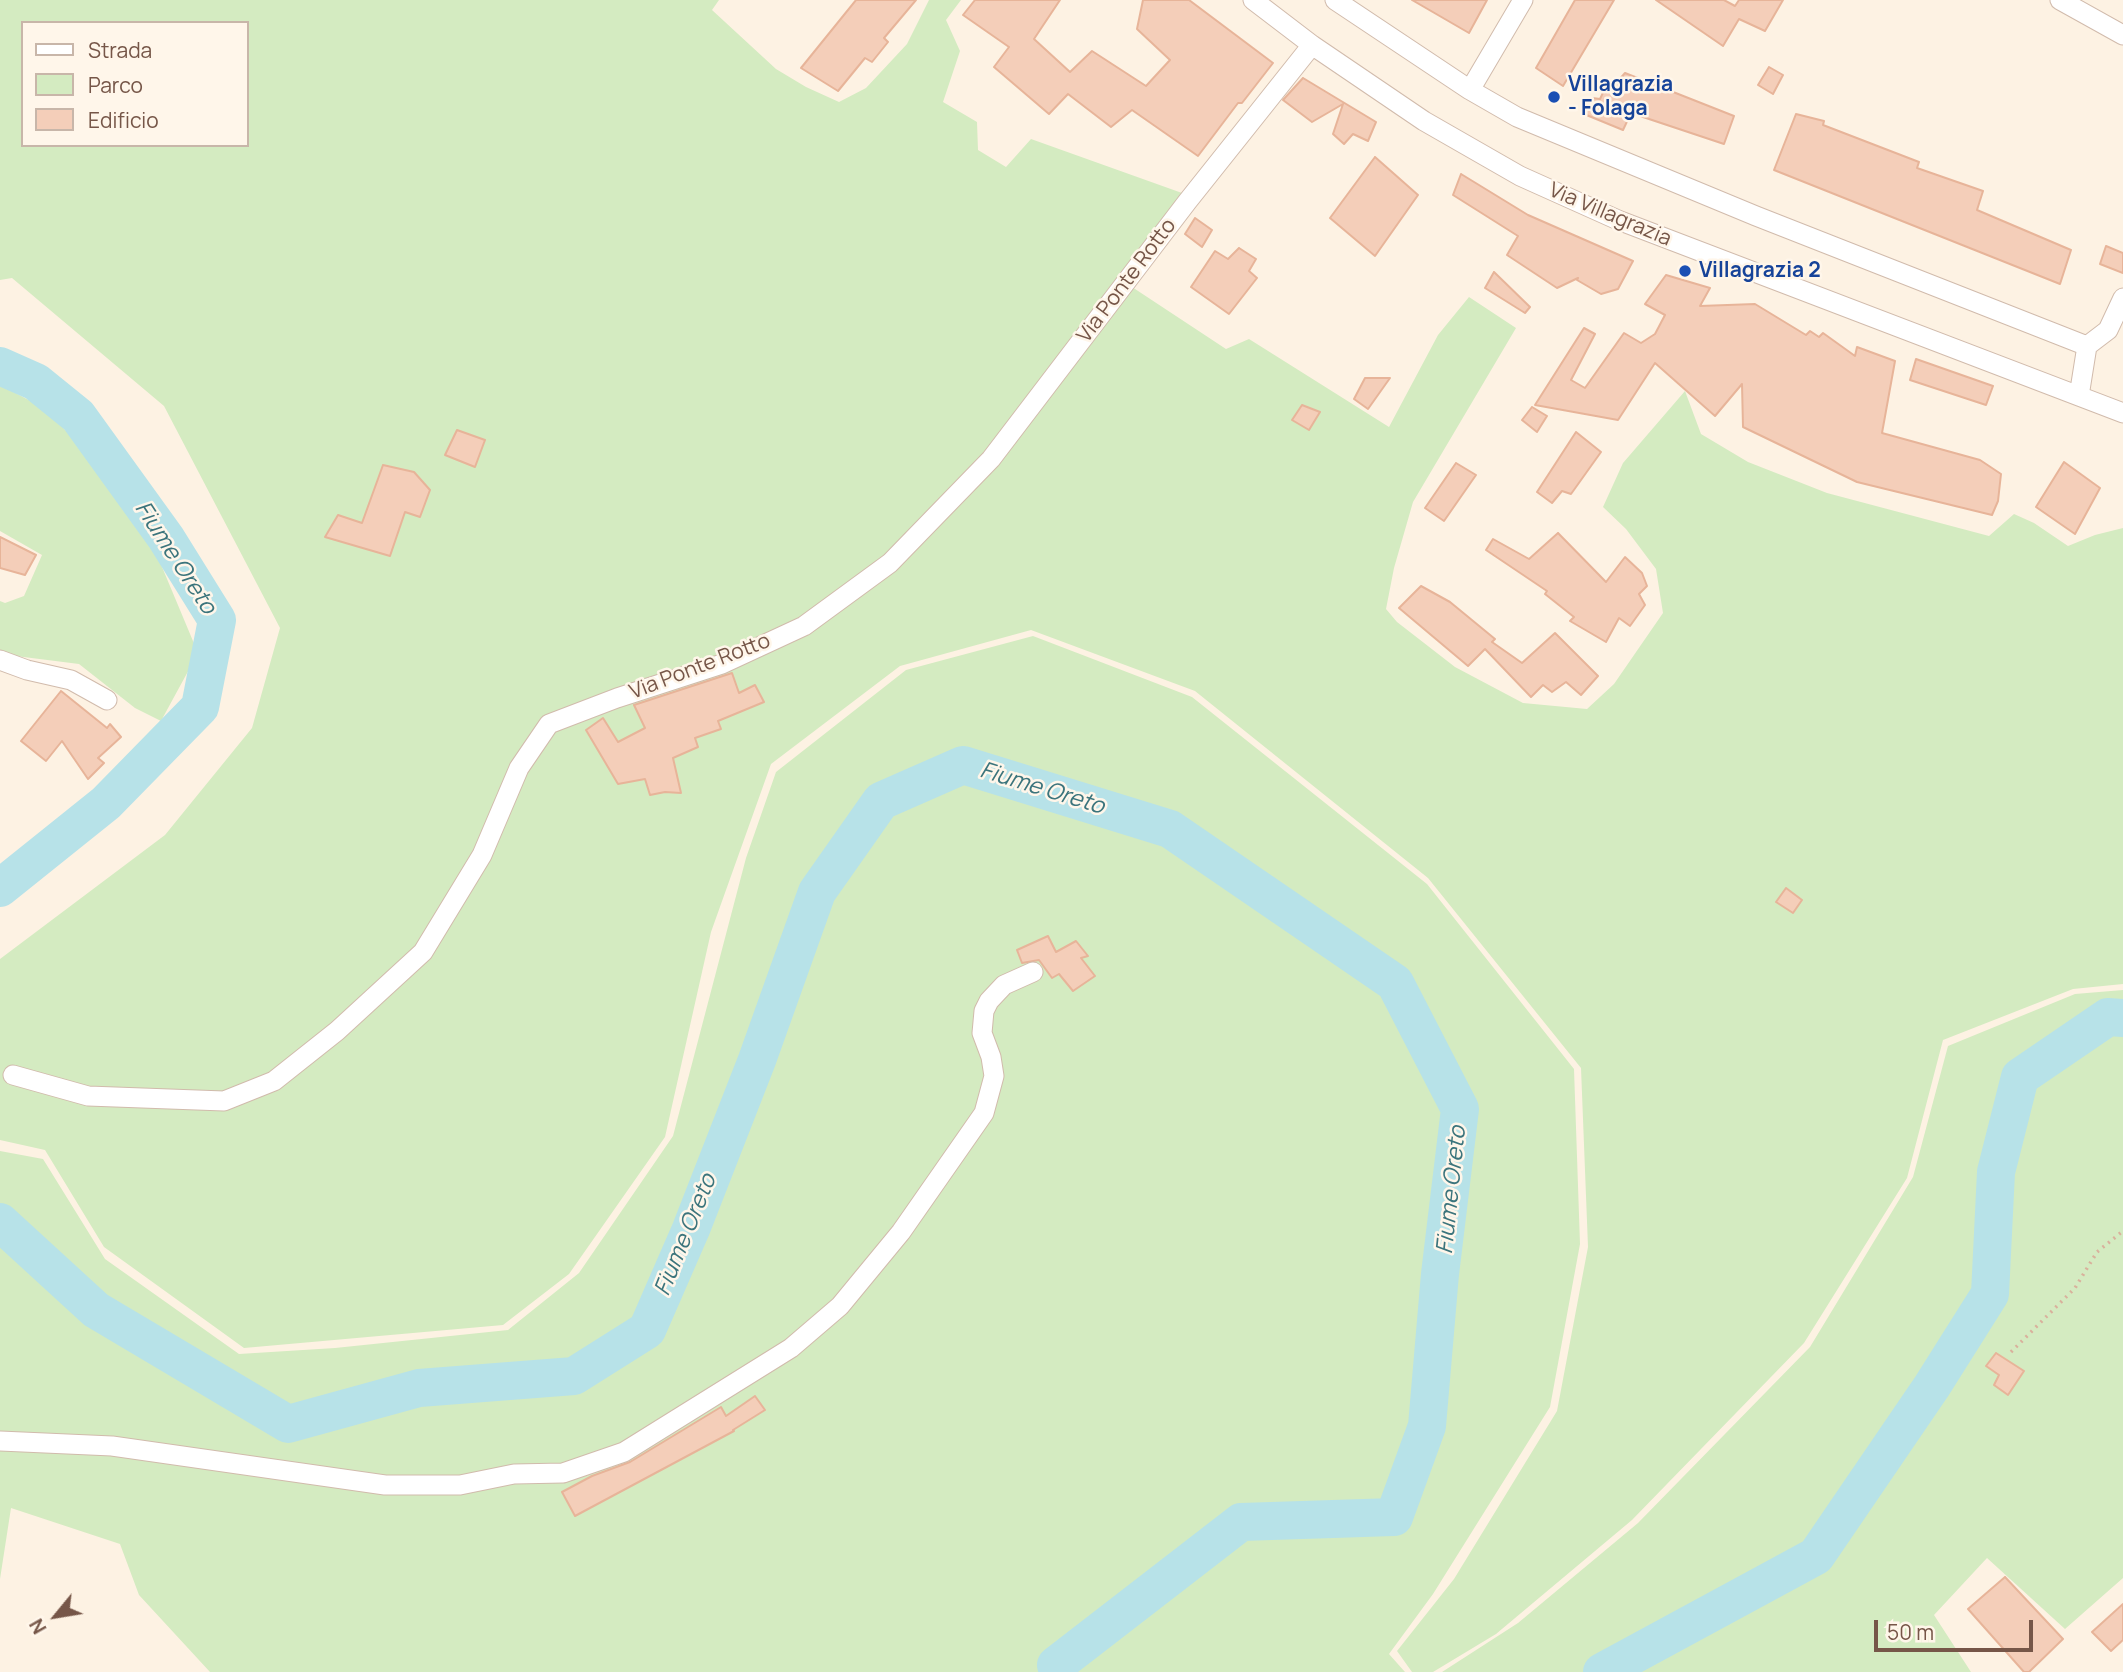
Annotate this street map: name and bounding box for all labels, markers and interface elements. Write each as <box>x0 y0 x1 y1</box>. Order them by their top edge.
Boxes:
legend <box>21 21 248 147</box>
text: Strada <box>88 36 152 64</box>
text: Parco <box>88 71 143 99</box>
place label: Villagrazia - Folaga <box>1568 72 1673 122</box>
marker: Villagrazia - Folaga <box>1546 89 1562 105</box>
text: Edificio <box>88 106 159 134</box>
street label: Via Villagrazia <box>1545 178 1675 252</box>
street label: Via Ponte Rotto <box>1072 214 1182 348</box>
place label: Villagrazia 2 <box>1699 258 1821 284</box>
marker: Villagrazia 2 <box>1677 263 1693 279</box>
water label: Fiume Oreto <box>128 497 222 619</box>
street label: Via Ponte Rotto <box>626 629 774 705</box>
water label: Fiume Oreto <box>976 757 1108 821</box>
water label: Fiume Oreto <box>1432 1125 1472 1255</box>
water label: Fiume Oreto <box>649 1170 723 1300</box>
north arrow <box>21 1581 91 1651</box>
scale bar <box>1878 1606 2037 1650</box>
text: N <box>23 1614 52 1639</box>
text: 50 m <box>1887 1618 1934 1646</box>

